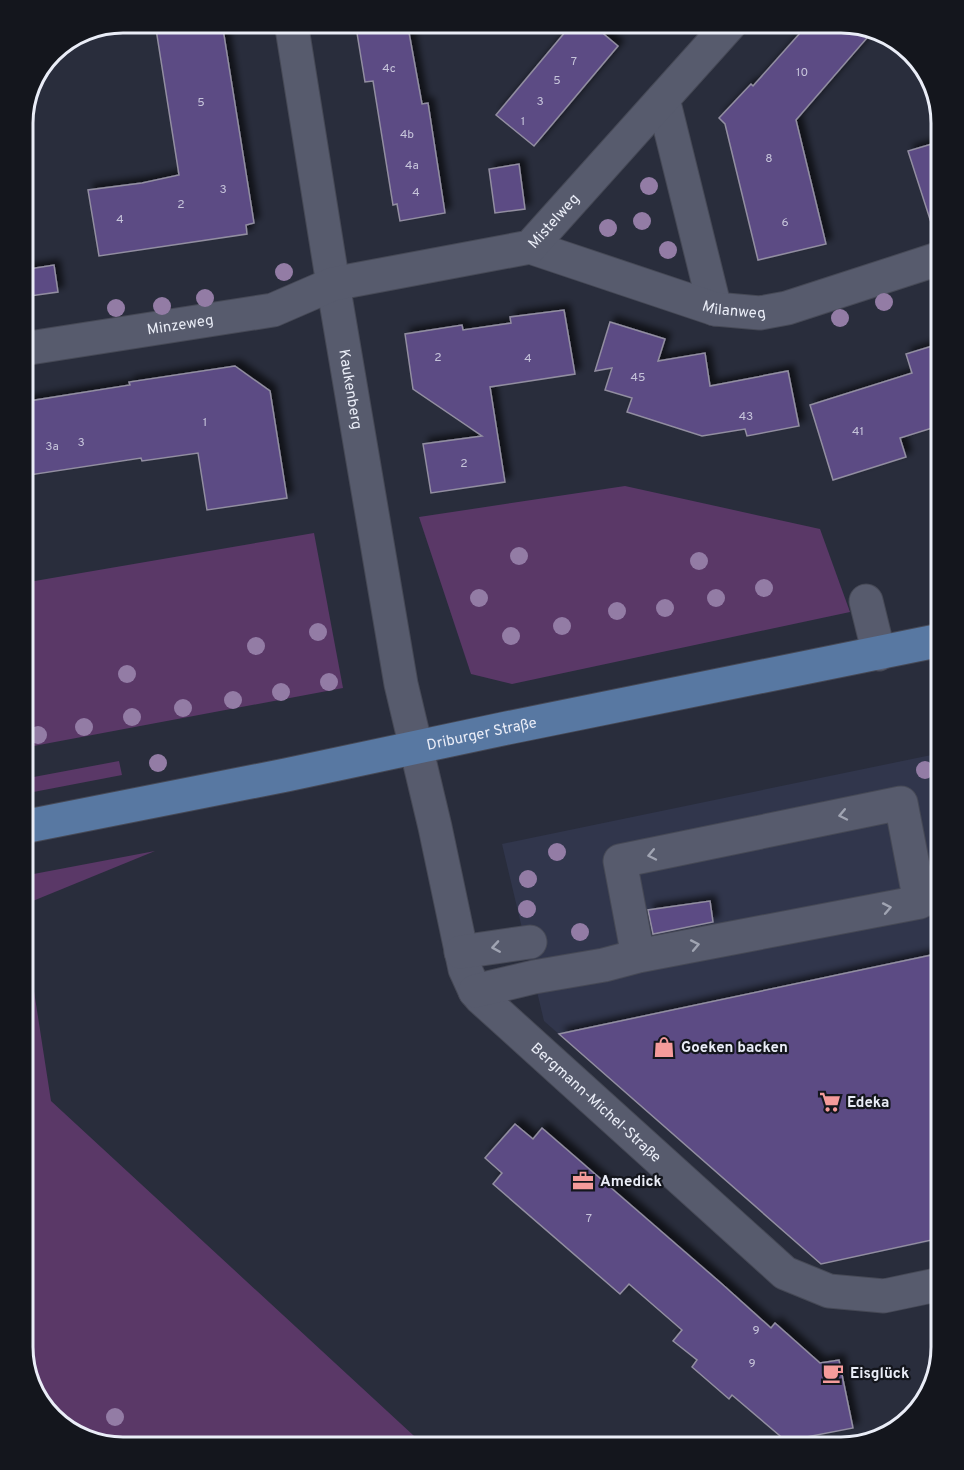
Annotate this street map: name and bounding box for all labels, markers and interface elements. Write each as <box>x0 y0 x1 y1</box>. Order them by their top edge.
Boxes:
house number: 7 <box>571 54 577 70</box>
house number: 4c <box>382 61 396 77</box>
house number: 10 <box>796 65 808 81</box>
house number: 5 <box>553 73 561 89</box>
house number: 3 <box>536 94 544 110</box>
house number: 5 <box>197 95 205 111</box>
house number: 1 <box>521 114 525 130</box>
house number: 4b <box>400 127 414 143</box>
house number: 8 <box>765 151 773 167</box>
house number: 4a <box>405 158 419 174</box>
house number: 3 <box>219 182 227 198</box>
house number: 4 <box>412 185 420 201</box>
street label: Mistelweg <box>525 190 584 253</box>
house number: 2 <box>177 197 185 213</box>
house number: 4 <box>116 212 124 228</box>
house number: 6 <box>781 215 789 231</box>
street label: Milanweg <box>699 297 767 324</box>
street label: Minzeweg <box>146 311 215 341</box>
street label: Kaukenberg <box>333 348 366 431</box>
house number: 2 <box>434 350 442 366</box>
house number: 4 <box>524 351 532 367</box>
house number: 45 <box>631 370 645 386</box>
house number: 43 <box>739 409 753 425</box>
house number: 1 <box>203 415 207 431</box>
house number: 41 <box>852 424 864 440</box>
house number: 3 <box>77 435 85 451</box>
house number: 3a <box>45 439 59 455</box>
house number: 2 <box>460 456 468 472</box>
street label: Driburger Straße <box>425 714 539 756</box>
one-way arrow <box>838 808 848 821</box>
one-way arrow <box>647 848 657 861</box>
one-way arrow <box>882 902 892 915</box>
one-way arrow <box>690 939 700 952</box>
one-way arrow <box>491 941 500 953</box>
shop icon: Goeken backen <box>652 1035 676 1059</box>
street label: Bergmann-Michel-Straße <box>526 1039 665 1167</box>
place label: Goeken backen <box>681 1039 788 1058</box>
supermarket icon: Edeka <box>818 1090 842 1114</box>
place label: Edeka <box>847 1094 889 1113</box>
office icon: Amedick <box>571 1169 595 1193</box>
place label: Amedick <box>600 1173 662 1192</box>
house number: 7 <box>586 1211 592 1227</box>
house number: 9 <box>752 1323 760 1339</box>
house number: 9 <box>748 1356 756 1372</box>
cafe icon: Eisglück <box>821 1361 845 1385</box>
place label: Eisglück <box>850 1365 909 1384</box>

